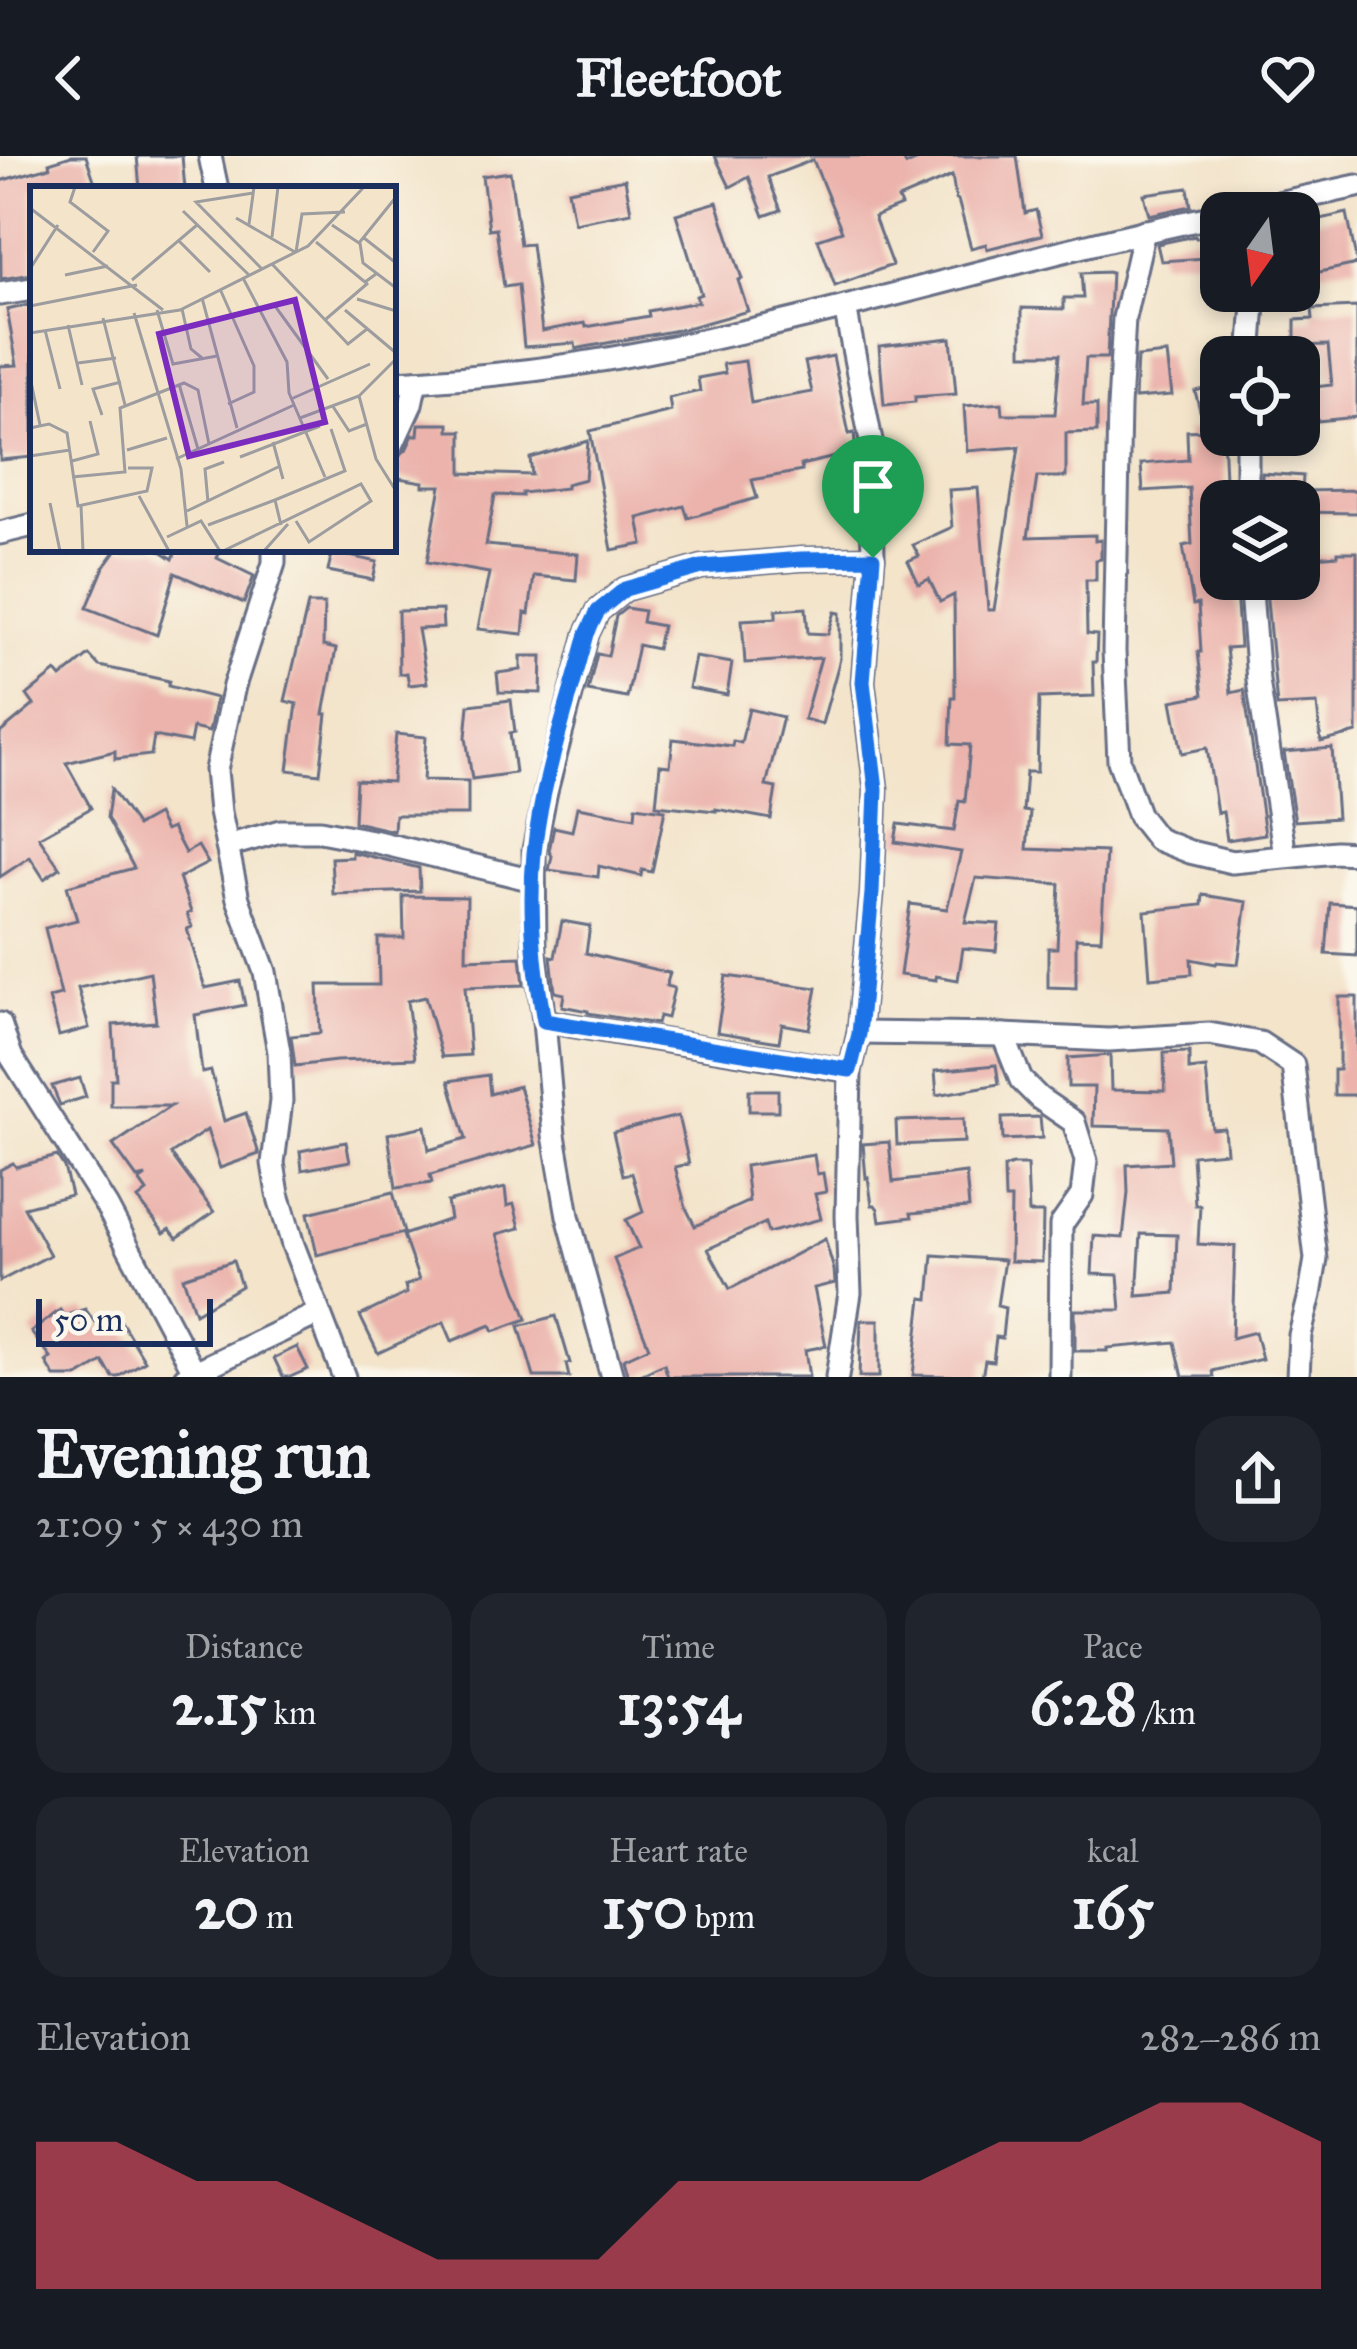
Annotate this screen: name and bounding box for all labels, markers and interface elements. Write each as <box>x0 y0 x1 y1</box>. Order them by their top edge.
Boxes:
icon: back <box>36 45 102 111</box>
text: Fleetfoot <box>576 45 781 111</box>
icon: heart <box>1255 45 1321 111</box>
inset map <box>30 186 396 552</box>
north arrow <box>1200 192 1320 312</box>
map controls <box>1200 192 1320 600</box>
button: locate <box>1200 336 1320 456</box>
pin <box>822 435 924 558</box>
icon: arrive <box>840 453 906 519</box>
button: layers <box>1200 480 1320 600</box>
scale bar <box>36 1293 213 1346</box>
text: 50 m <box>54 1300 123 1340</box>
text: Evening run <box>36 1414 371 1495</box>
button: share <box>1195 1416 1321 1542</box>
text: 21:09 · 5 × 430 m <box>36 1500 303 1548</box>
text: Distance <box>185 1627 303 1667</box>
text: Time <box>642 1627 715 1667</box>
text: Pace <box>1083 1627 1143 1667</box>
text: 2.15 <box>172 1667 266 1740</box>
text: 13:54 <box>617 1667 740 1740</box>
text: 6:28 <box>1030 1667 1137 1740</box>
text: km <box>266 1693 316 1733</box>
text: /km <box>1137 1693 1196 1733</box>
text: Elevation <box>179 1831 310 1871</box>
text: Heart rate <box>609 1831 748 1871</box>
text: kcal <box>1087 1831 1139 1871</box>
text: 20 <box>194 1871 259 1944</box>
text: 150 <box>602 1871 688 1944</box>
text: 165 <box>1072 1871 1154 1944</box>
text: m <box>259 1897 294 1937</box>
text: bpm <box>688 1897 755 1937</box>
text: Elevation <box>36 2013 191 2061</box>
text: 282–286 m <box>1140 2013 1321 2061</box>

